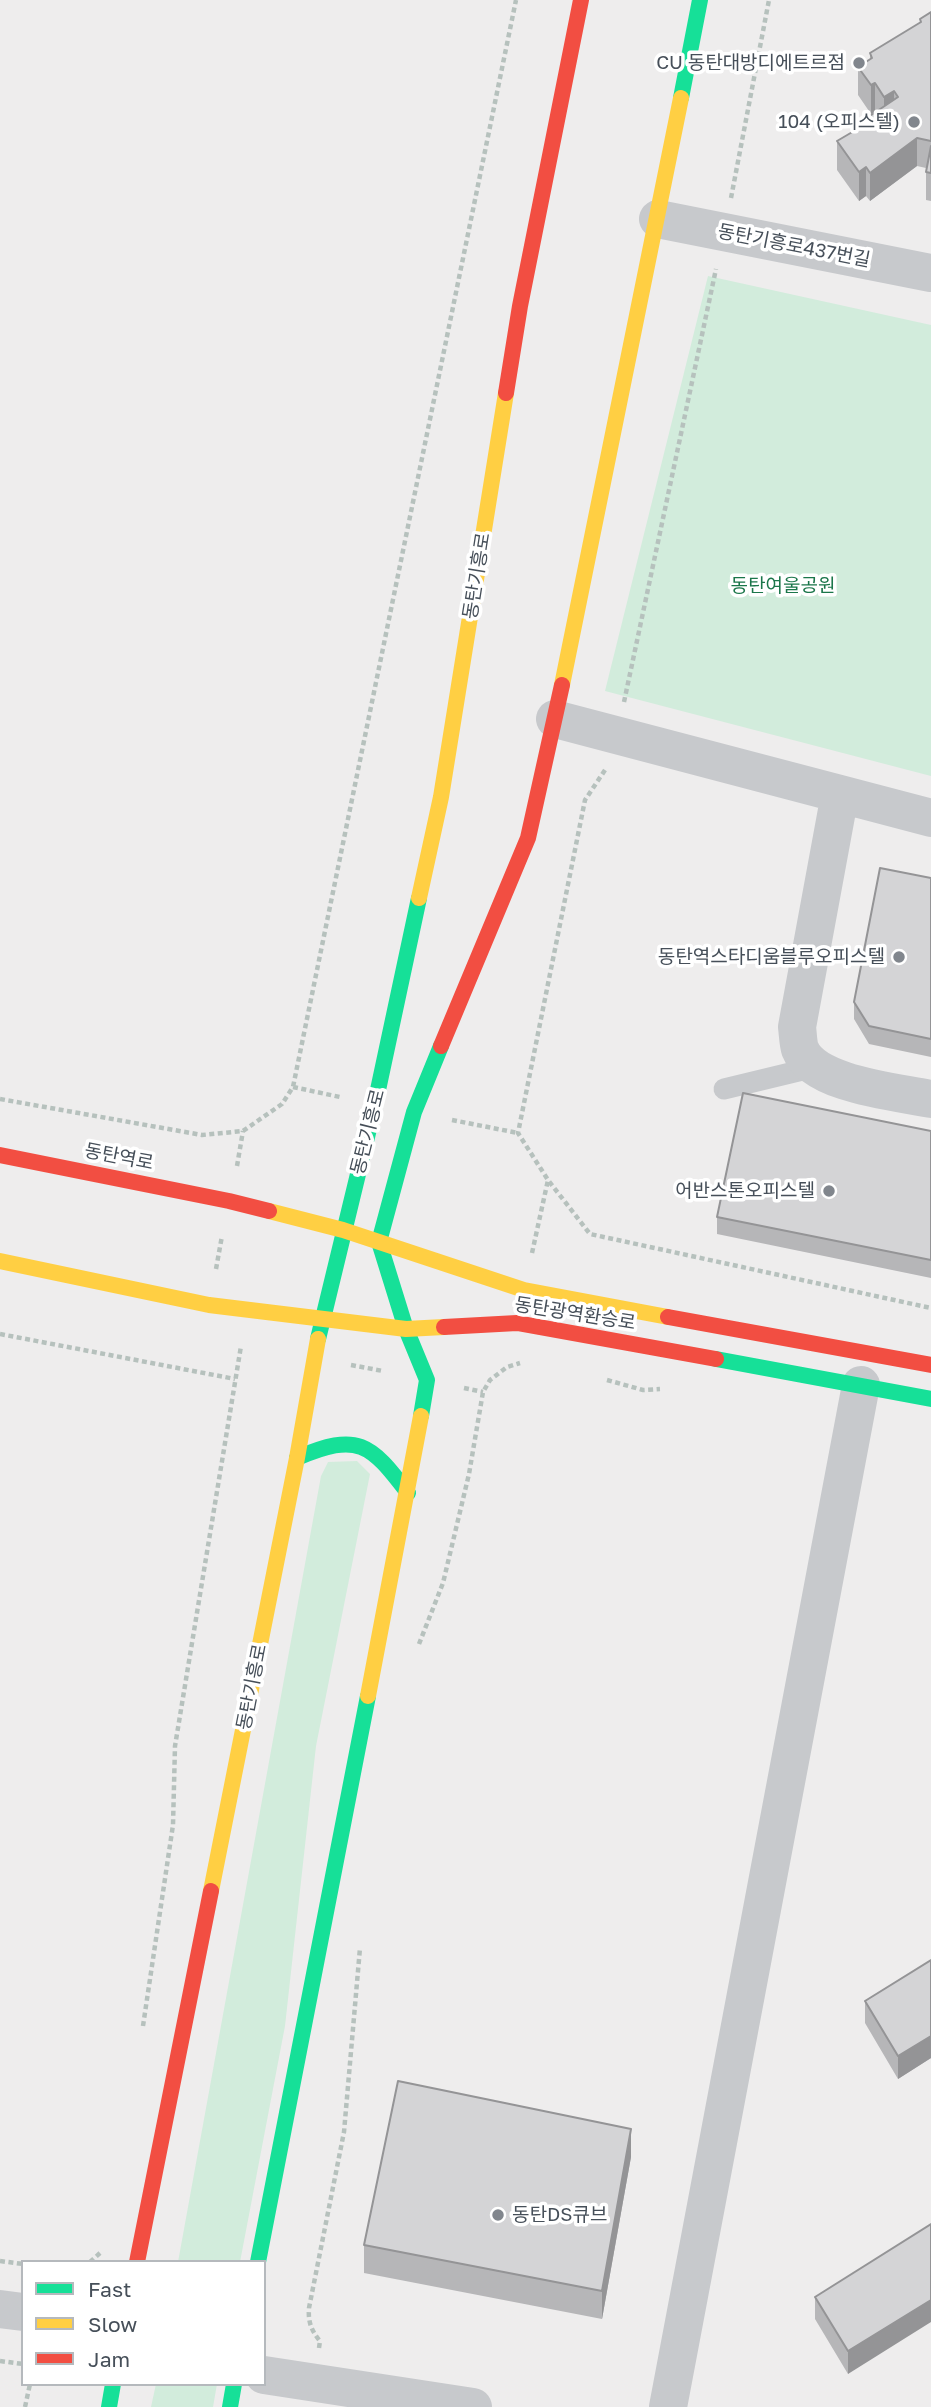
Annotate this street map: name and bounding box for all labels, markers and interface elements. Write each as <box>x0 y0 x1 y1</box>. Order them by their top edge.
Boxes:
place label: CU 동탄대방디에트르점 <box>656 52 845 74</box>
marker: CU 동탄대방디에트르점 <box>851 55 867 71</box>
place label: 104 (오피스텔) <box>778 111 900 133</box>
marker: 104 (오피스텔) <box>906 114 922 130</box>
street label: 동탄기흥로437번길 <box>716 220 872 272</box>
street label: 동탄기흥로 <box>459 531 495 621</box>
park label: 동탄여울공원 <box>731 575 835 597</box>
place label: 동탄역스타디움블루오피스텔 <box>658 946 885 968</box>
marker: 동탄역스타디움블루오피스텔 <box>891 949 907 965</box>
street label: 동탄기흥로 <box>346 1087 390 1177</box>
street label: 동탄역로 <box>83 1139 155 1175</box>
place label: 어반스톤오피스텔 <box>675 1180 815 1202</box>
marker: 어반스톤오피스텔 <box>821 1183 837 1199</box>
street label: 동탄광역환승로 <box>513 1293 637 1335</box>
street label: 동탄기흥로 <box>232 1642 272 1732</box>
place label: 동탄DS큐브 <box>512 2204 607 2226</box>
marker: 동탄DS큐브 <box>490 2207 506 2223</box>
legend <box>21 2260 266 2386</box>
text: Fast <box>88 2276 131 2302</box>
text: Slow <box>88 2311 137 2337</box>
text: Jam <box>88 2346 130 2372</box>

